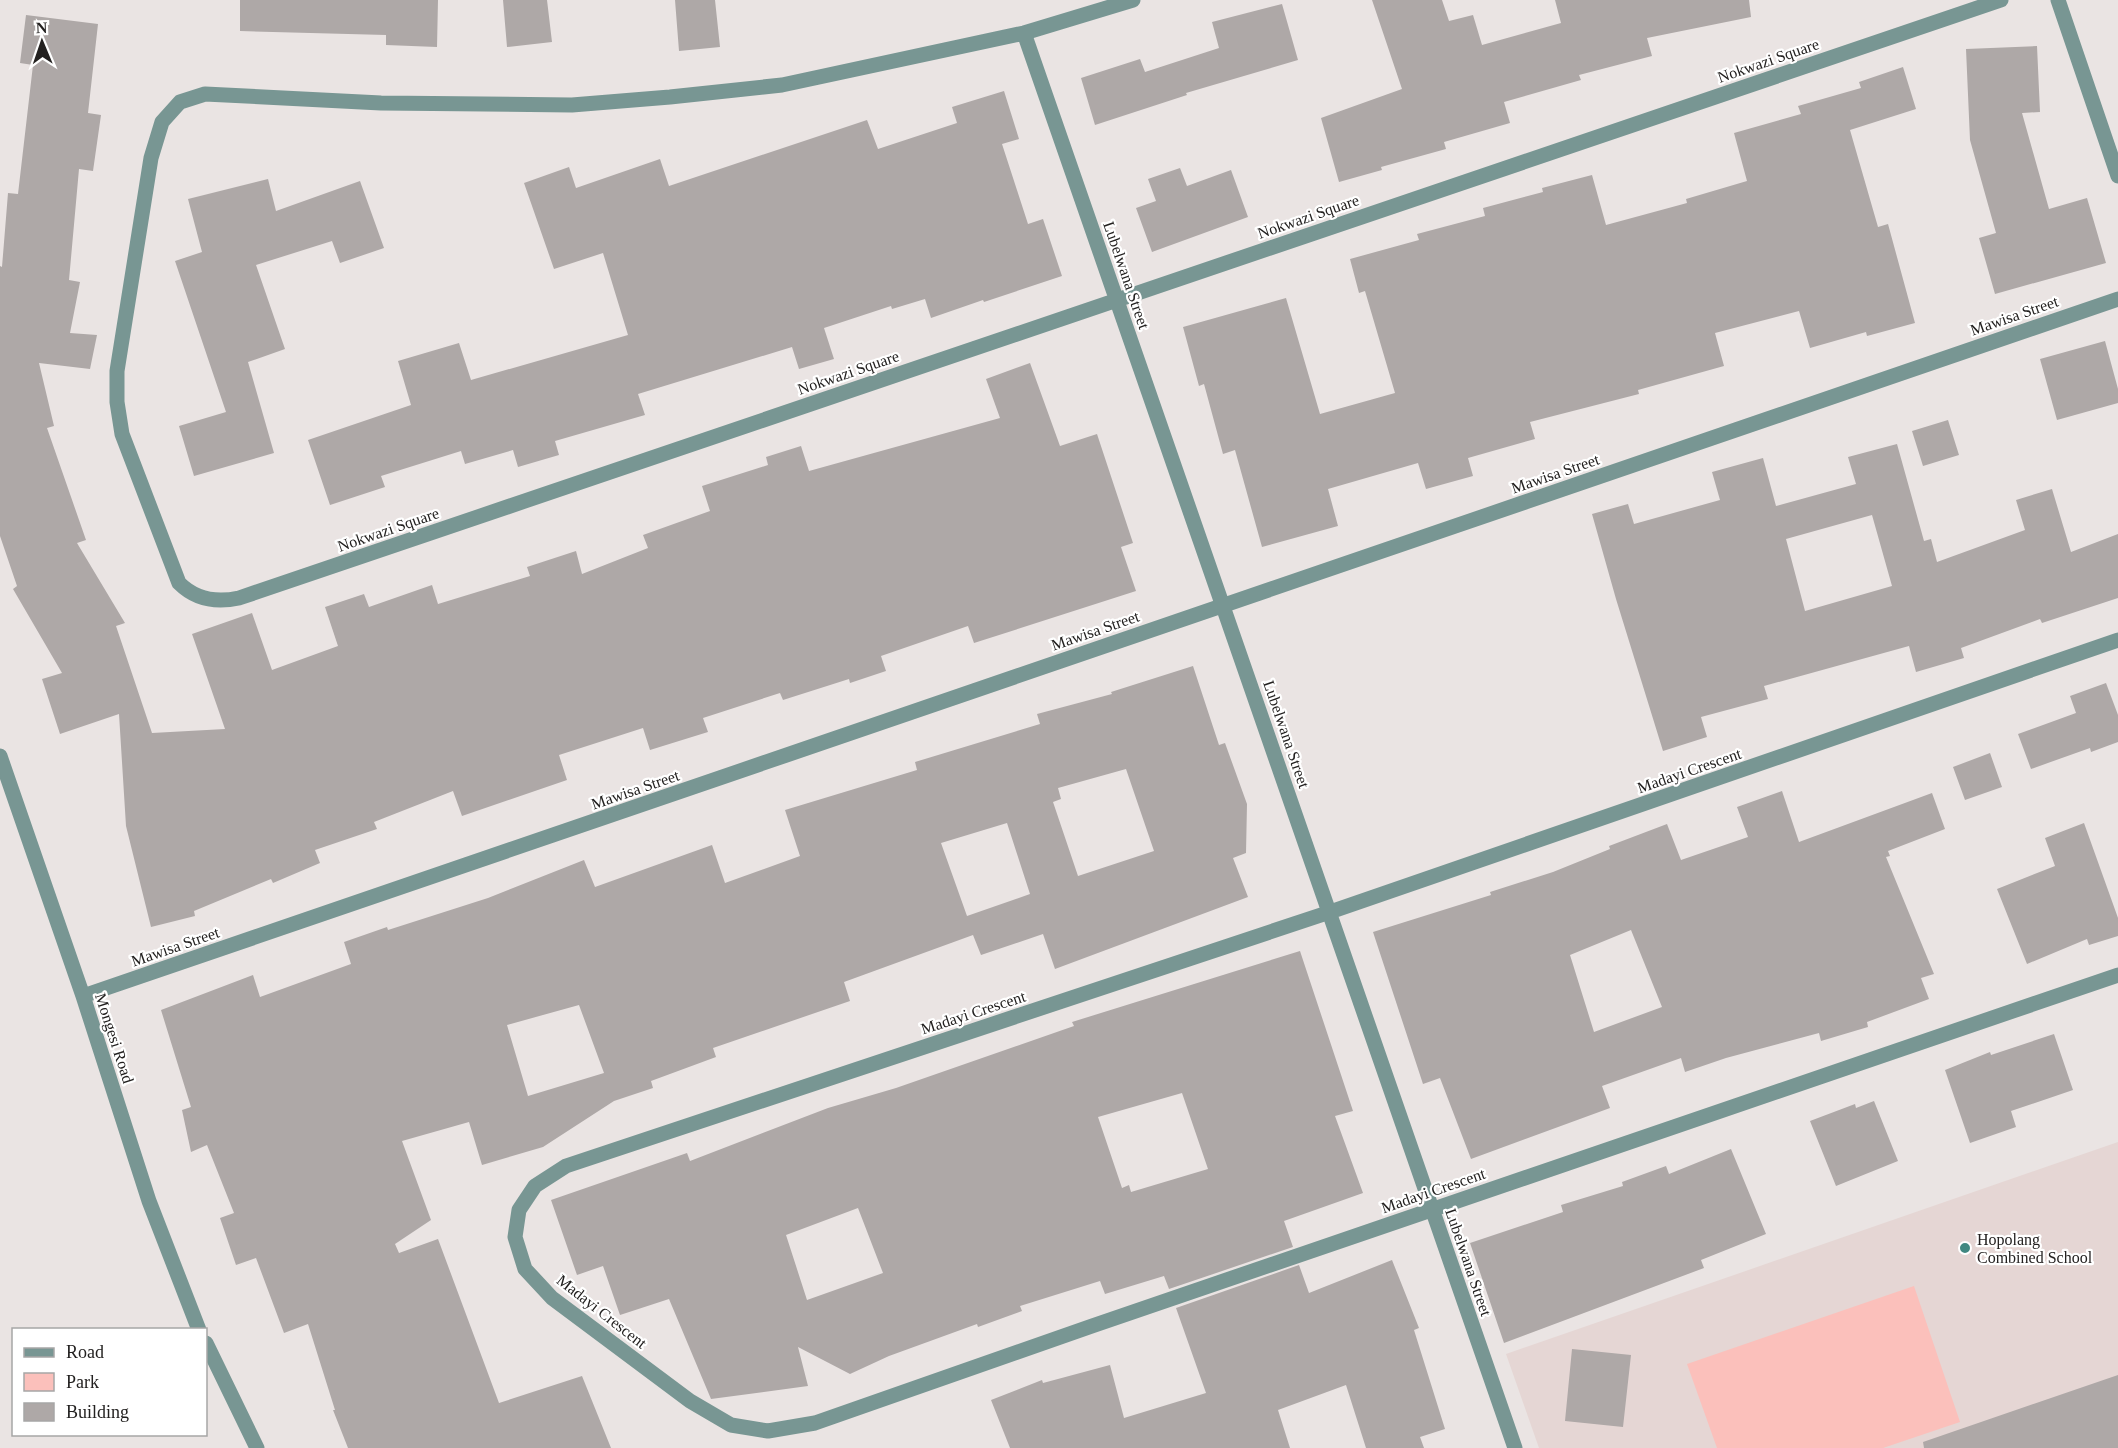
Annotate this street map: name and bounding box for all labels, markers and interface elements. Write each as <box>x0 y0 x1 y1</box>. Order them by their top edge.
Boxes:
north arrow <box>12 12 72 72</box>
text: N <box>35 19 48 36</box>
street label: Nokwazi Square <box>1715 35 1821 87</box>
street label: Nokwazi Square <box>1255 191 1361 243</box>
street label: Lubelwana Street <box>1100 219 1153 332</box>
street label: Mawisa Street <box>1968 292 2061 338</box>
street label: Nokwazi Square <box>795 347 901 399</box>
street label: Mawisa Street <box>1509 450 1602 496</box>
street label: Nokwazi Square <box>335 504 441 556</box>
street label: Mawisa Street <box>1049 607 1142 653</box>
street label: Lubelwana Street <box>1260 678 1313 791</box>
street label: Madayi Crescent <box>1635 745 1744 797</box>
street label: Mawisa Street <box>589 766 682 812</box>
street label: Mawisa Street <box>129 923 222 969</box>
street label: Madayi Crescent <box>919 987 1028 1038</box>
street label: Mongesi Road <box>91 991 137 1086</box>
street label: Madayi Crescent <box>1379 1165 1488 1217</box>
street label: Lubelwana Street <box>1442 1206 1495 1319</box>
place label: Hopolang Combined School <box>1977 1231 2093 1266</box>
marker: Hopolang Combined School <box>1958 1241 1972 1255</box>
street label: Madayi Crescent <box>553 1271 650 1353</box>
legend <box>12 1328 207 1436</box>
text: Road <box>66 1342 104 1362</box>
text: Park <box>66 1372 99 1392</box>
text: Building <box>66 1402 129 1422</box>

